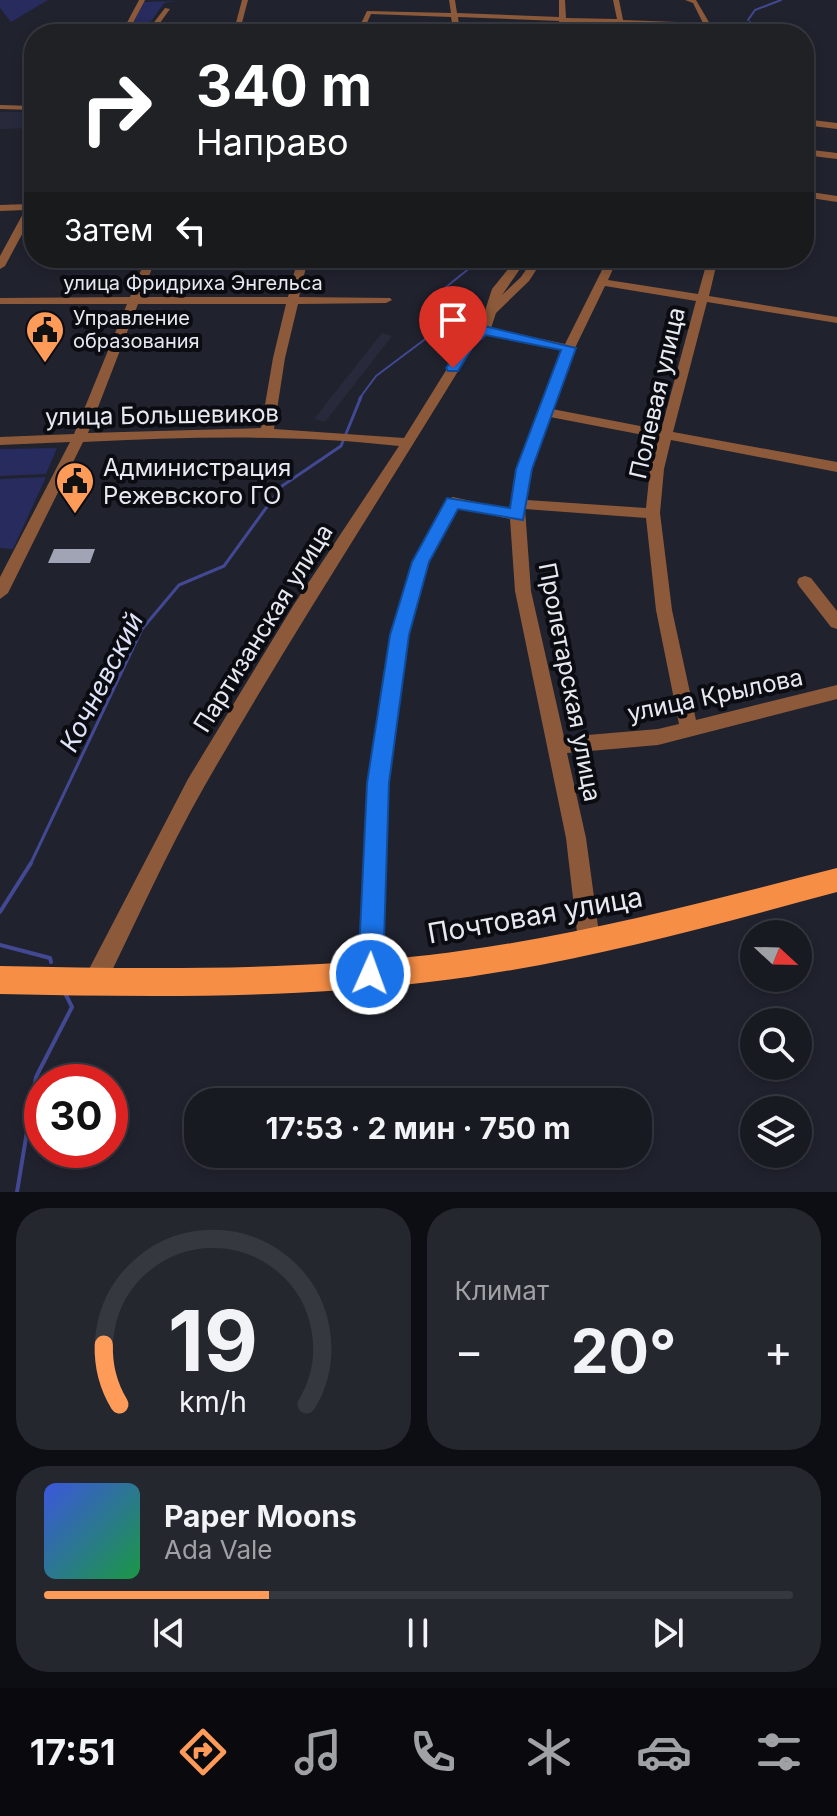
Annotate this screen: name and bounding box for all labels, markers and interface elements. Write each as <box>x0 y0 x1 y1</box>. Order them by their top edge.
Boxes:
text: 340 m <box>196 52 372 120</box>
icon: right <box>64 56 168 160</box>
text: Направо <box>196 120 349 164</box>
icon: left <box>169 208 213 252</box>
text: Затем <box>64 212 153 248</box>
street label: улица Фридриха Энгельса <box>63 271 323 295</box>
pin <box>419 286 487 368</box>
icon: arrive <box>431 298 475 342</box>
street label: Полевая улица <box>623 304 691 482</box>
place label: Управление образования <box>73 306 200 353</box>
public building icon: Управление образования <box>24 309 66 364</box>
street label: улица Большевиков <box>45 398 279 432</box>
place label: Администрация Режевского ГО <box>103 453 291 510</box>
public building icon: Администрация Режевского ГО <box>54 460 96 515</box>
street label: Партизанская улица <box>187 519 339 737</box>
street label: Пролетарская улица <box>533 560 607 804</box>
water label: Кочневский <box>53 607 149 757</box>
street label: улица Крылова <box>625 662 805 728</box>
street label: Почтовая улица <box>425 879 645 951</box>
north arrow <box>740 920 812 992</box>
map controls <box>740 920 812 1168</box>
position arrow <box>328 932 412 1016</box>
button: search <box>740 1008 812 1080</box>
speed limit sign: 30 <box>24 1064 128 1168</box>
button: layers <box>740 1096 812 1168</box>
text: 17:53 · 2 мин · 750 m <box>265 1110 571 1146</box>
text: Климат <box>455 1275 549 1306</box>
text: 19 <box>168 1290 258 1391</box>
text: 20° <box>571 1315 677 1387</box>
text: − <box>455 1324 484 1378</box>
text: + <box>764 1324 793 1378</box>
text: km/h <box>179 1384 247 1419</box>
text: Paper Moons <box>164 1498 357 1534</box>
text: Ada Vale <box>164 1534 272 1565</box>
icon: previous <box>147 1611 191 1655</box>
icon: pause <box>396 1611 440 1655</box>
icon: next <box>646 1611 690 1655</box>
icon: directions <box>175 1724 231 1780</box>
icon: music <box>290 1724 346 1780</box>
icon: phone <box>405 1724 461 1780</box>
icon: climate <box>521 1724 577 1780</box>
icon: car <box>636 1724 692 1780</box>
icon: filters <box>751 1724 807 1780</box>
text: 17:51 <box>30 1730 115 1774</box>

